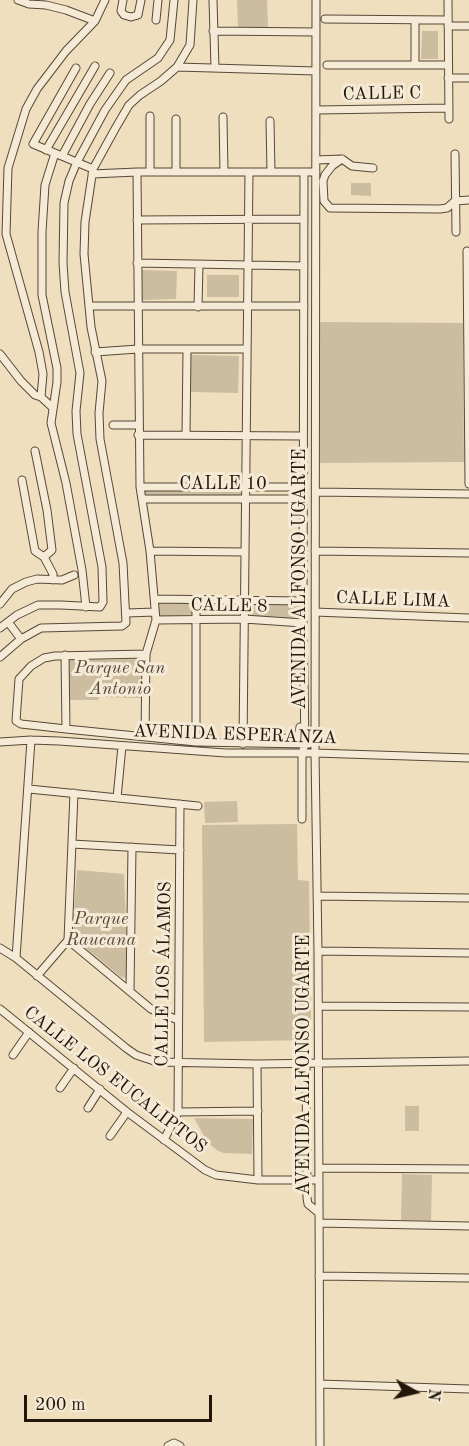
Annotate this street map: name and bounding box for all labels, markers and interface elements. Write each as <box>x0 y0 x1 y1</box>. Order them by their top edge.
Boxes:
street label: CALLE C <box>343 83 421 105</box>
street label: AVENIDA ALFONSO UGARTE <box>289 449 311 709</box>
street label: CALLE 10 <box>179 473 267 495</box>
street label: CALLE LIMA <box>335 587 451 613</box>
street label: CALLE 8 <box>190 595 268 617</box>
park label: Parque San Antonio <box>75 657 165 700</box>
street label: AVENIDA ESPERANZA <box>133 721 337 749</box>
street label: CALLE LOS ÁLAMOS <box>152 881 176 1067</box>
park label: Parque Raucana <box>66 908 136 950</box>
street label: AVENIDA ALFONSO UGARTE <box>293 935 315 1195</box>
street label: CALLE LOS EUCALIPTOS <box>19 1002 211 1158</box>
north arrow <box>385 1362 445 1422</box>
scale bar <box>27 1383 214 1421</box>
text: N <box>424 1387 442 1402</box>
text: 200 m <box>35 1396 86 1414</box>

